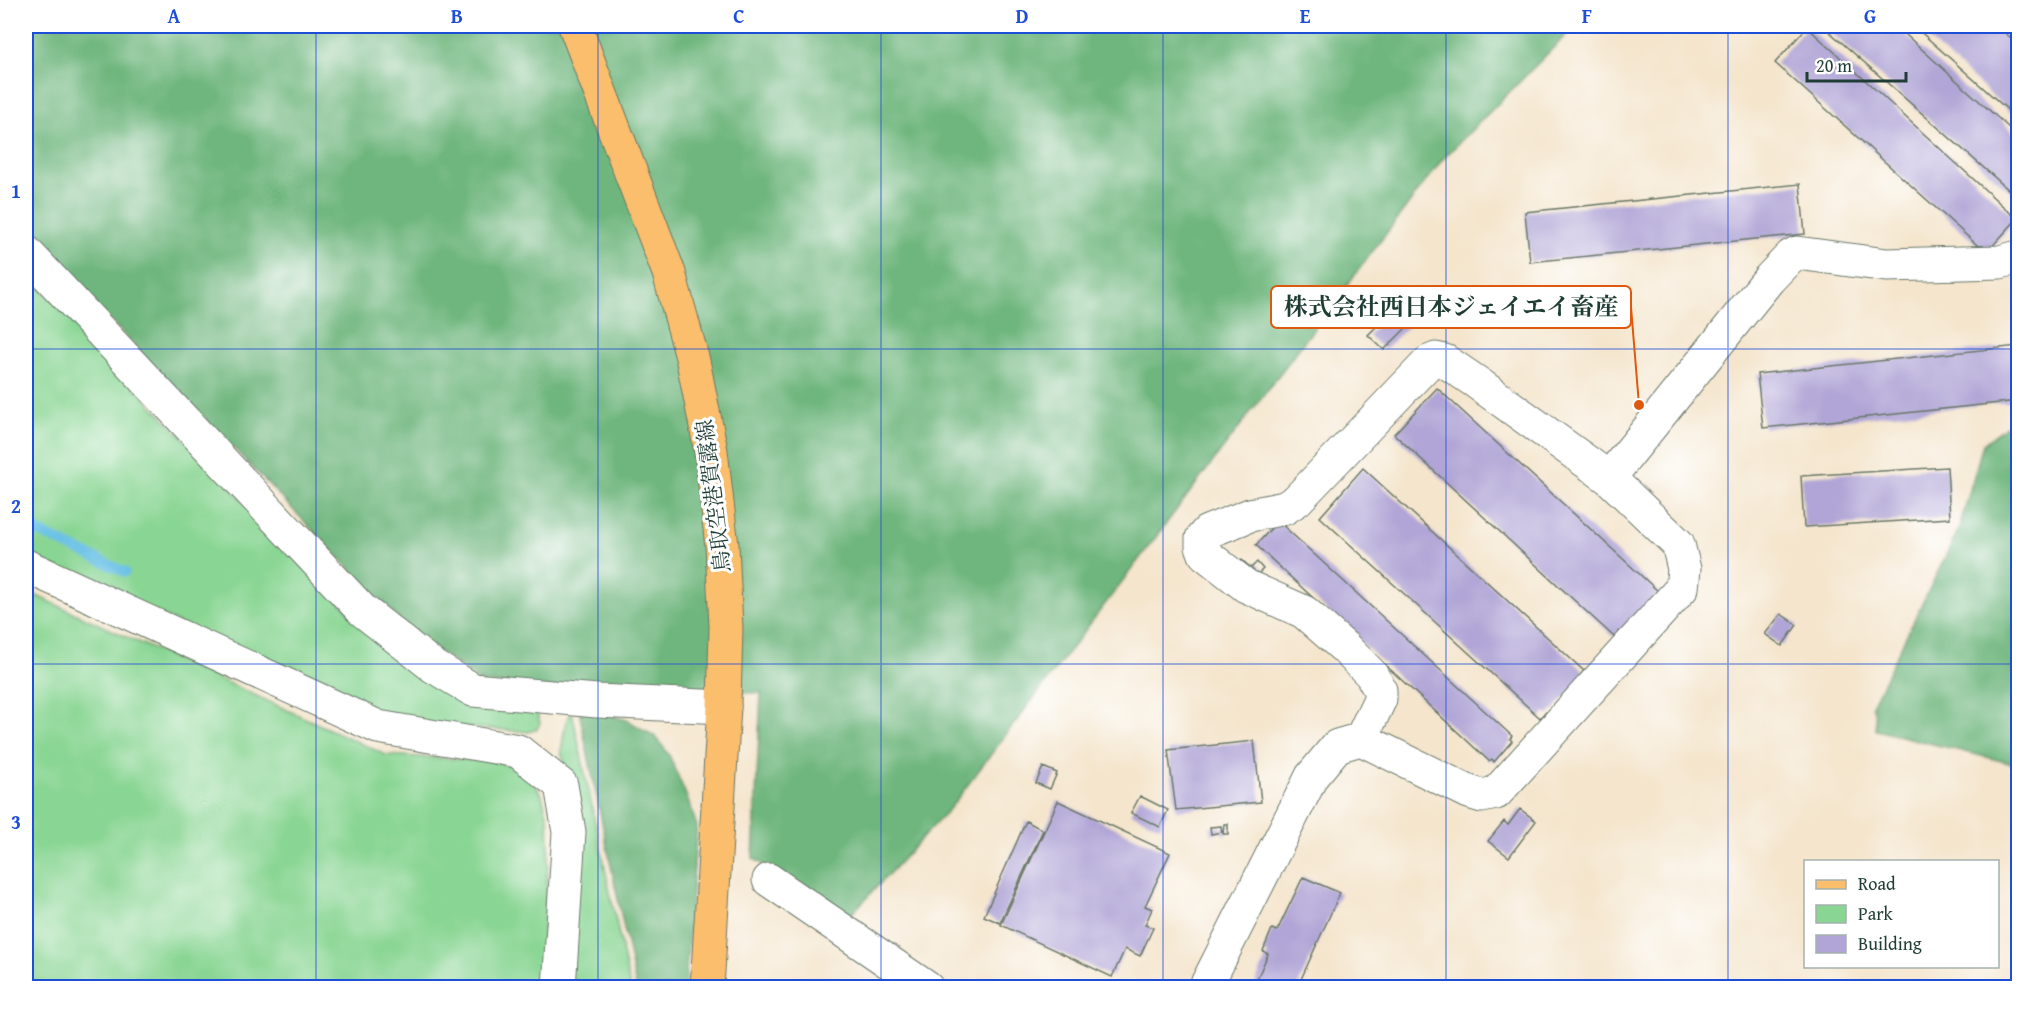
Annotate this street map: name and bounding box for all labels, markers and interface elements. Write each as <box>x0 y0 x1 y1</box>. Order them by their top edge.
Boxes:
text: A <box>168 1 181 30</box>
text: B <box>451 1 463 30</box>
text: C <box>733 1 745 30</box>
text: D <box>1015 1 1029 30</box>
text: E <box>1300 1 1311 30</box>
text: F <box>1582 1 1592 30</box>
text: G <box>1864 1 1876 30</box>
scale bar <box>1807 45 1906 83</box>
text: 20 m <box>1816 52 1852 79</box>
text: 1 <box>11 176 21 205</box>
callout: 株式会社西日本ジェイエイ畜産 <box>1271 286 1631 328</box>
text: 株式会社西日本ジェイエイ畜産 <box>1284 289 1618 324</box>
street label: 鳥取空港賀露線 <box>688 418 738 574</box>
text: 2 <box>11 491 21 520</box>
text: 3 <box>11 807 21 836</box>
legend <box>1804 860 1999 968</box>
text: Road <box>1858 870 1896 897</box>
text: Park <box>1858 900 1894 927</box>
text: Building <box>1858 930 1922 957</box>

